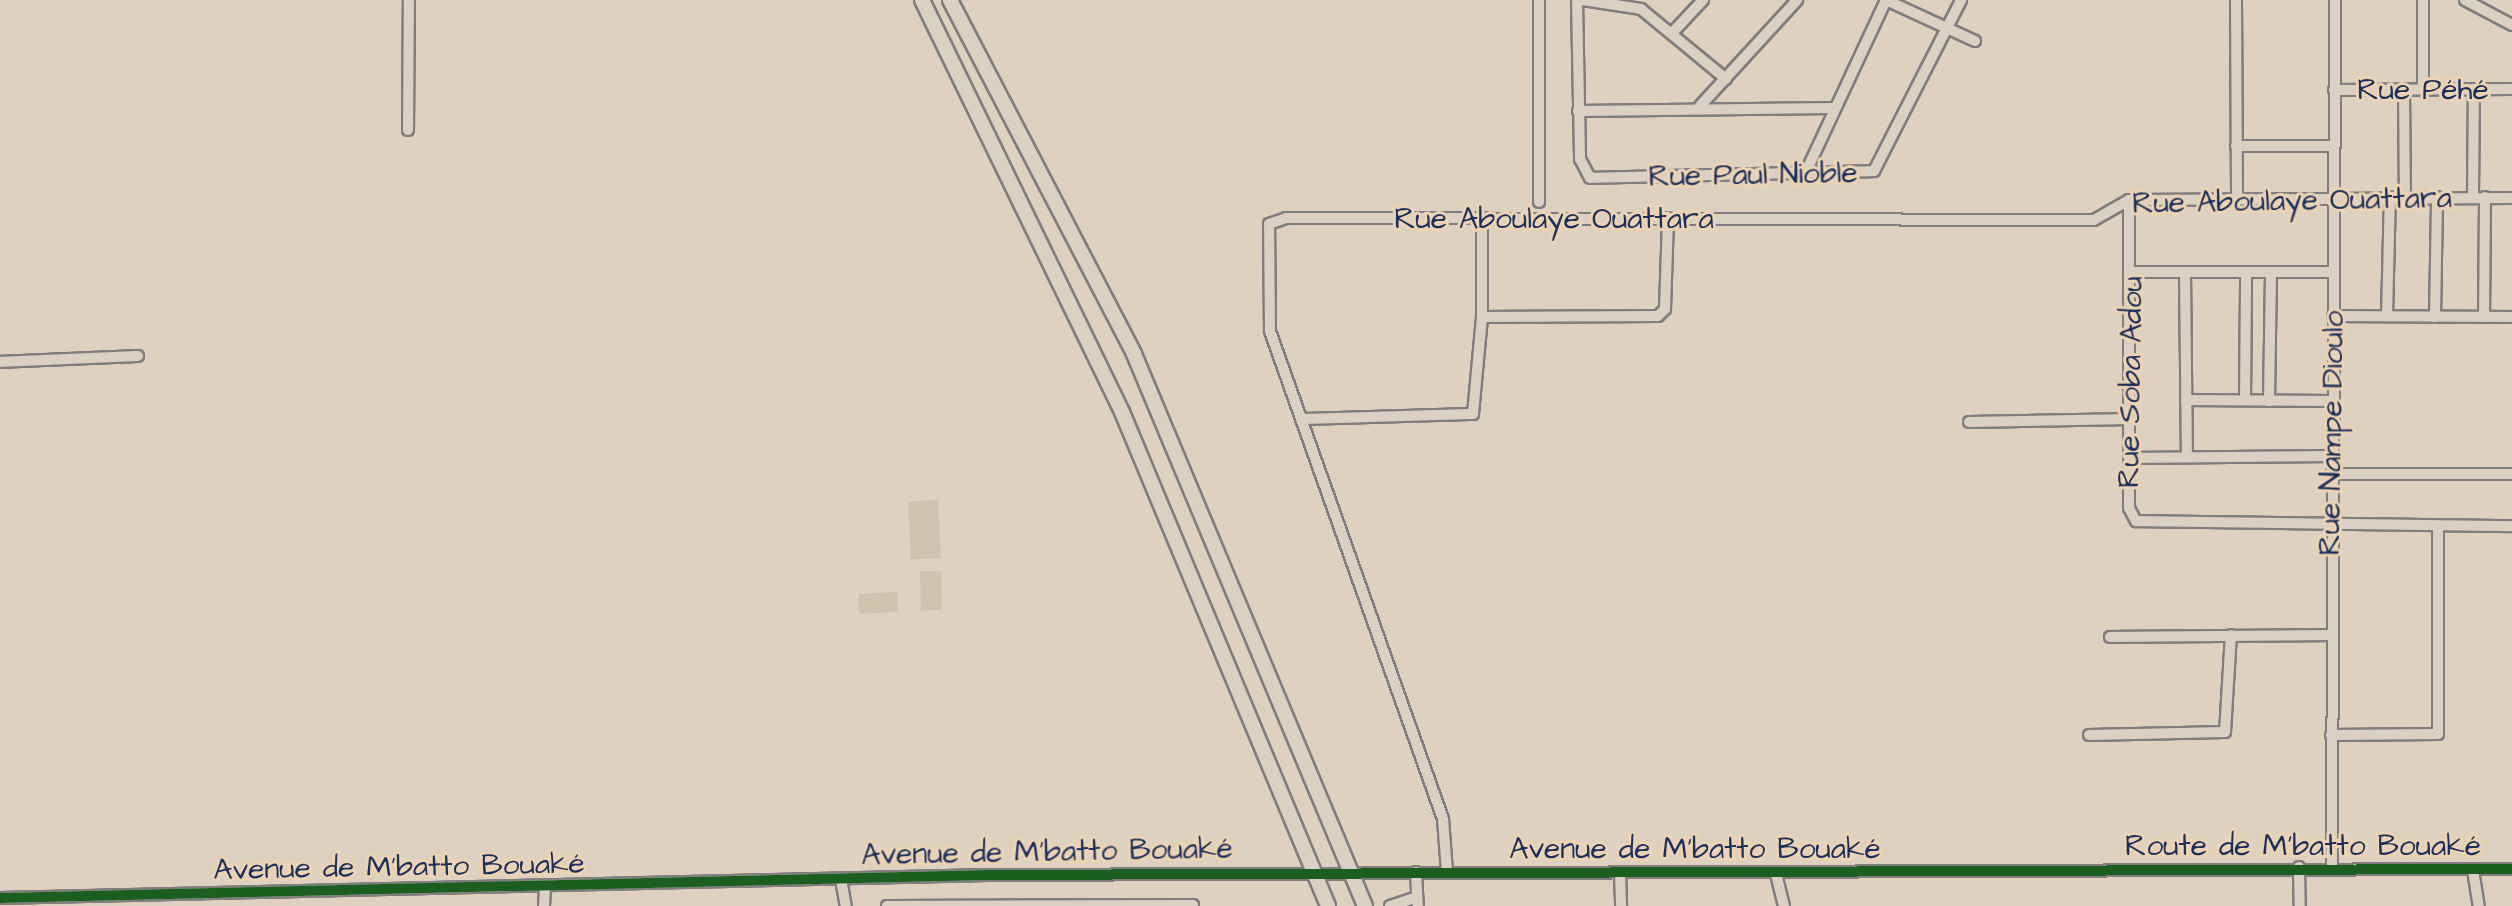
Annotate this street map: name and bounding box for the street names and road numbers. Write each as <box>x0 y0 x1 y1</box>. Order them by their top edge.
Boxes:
street label: Rue Péhé <box>2357 72 2489 108</box>
street label: Rue Paul Nioble <box>1648 155 1858 195</box>
street label: Rue Aboulaye Ouattara <box>2132 180 2452 222</box>
street label: Rue Aboulaye Ouattara <box>1394 201 1714 237</box>
street label: Rue Soba Adou <box>2111 276 2151 488</box>
street label: Rue Nampe Dioulo <box>2312 310 2352 556</box>
street label: Route de M'batto Bouaké <box>2125 828 2481 864</box>
street label: Avenue de M'batto Bouaké <box>861 831 1233 873</box>
street label: Avenue de M'batto Bouaké <box>1509 831 1881 867</box>
street label: Avenue de M'batto Bouaké <box>213 846 585 888</box>

